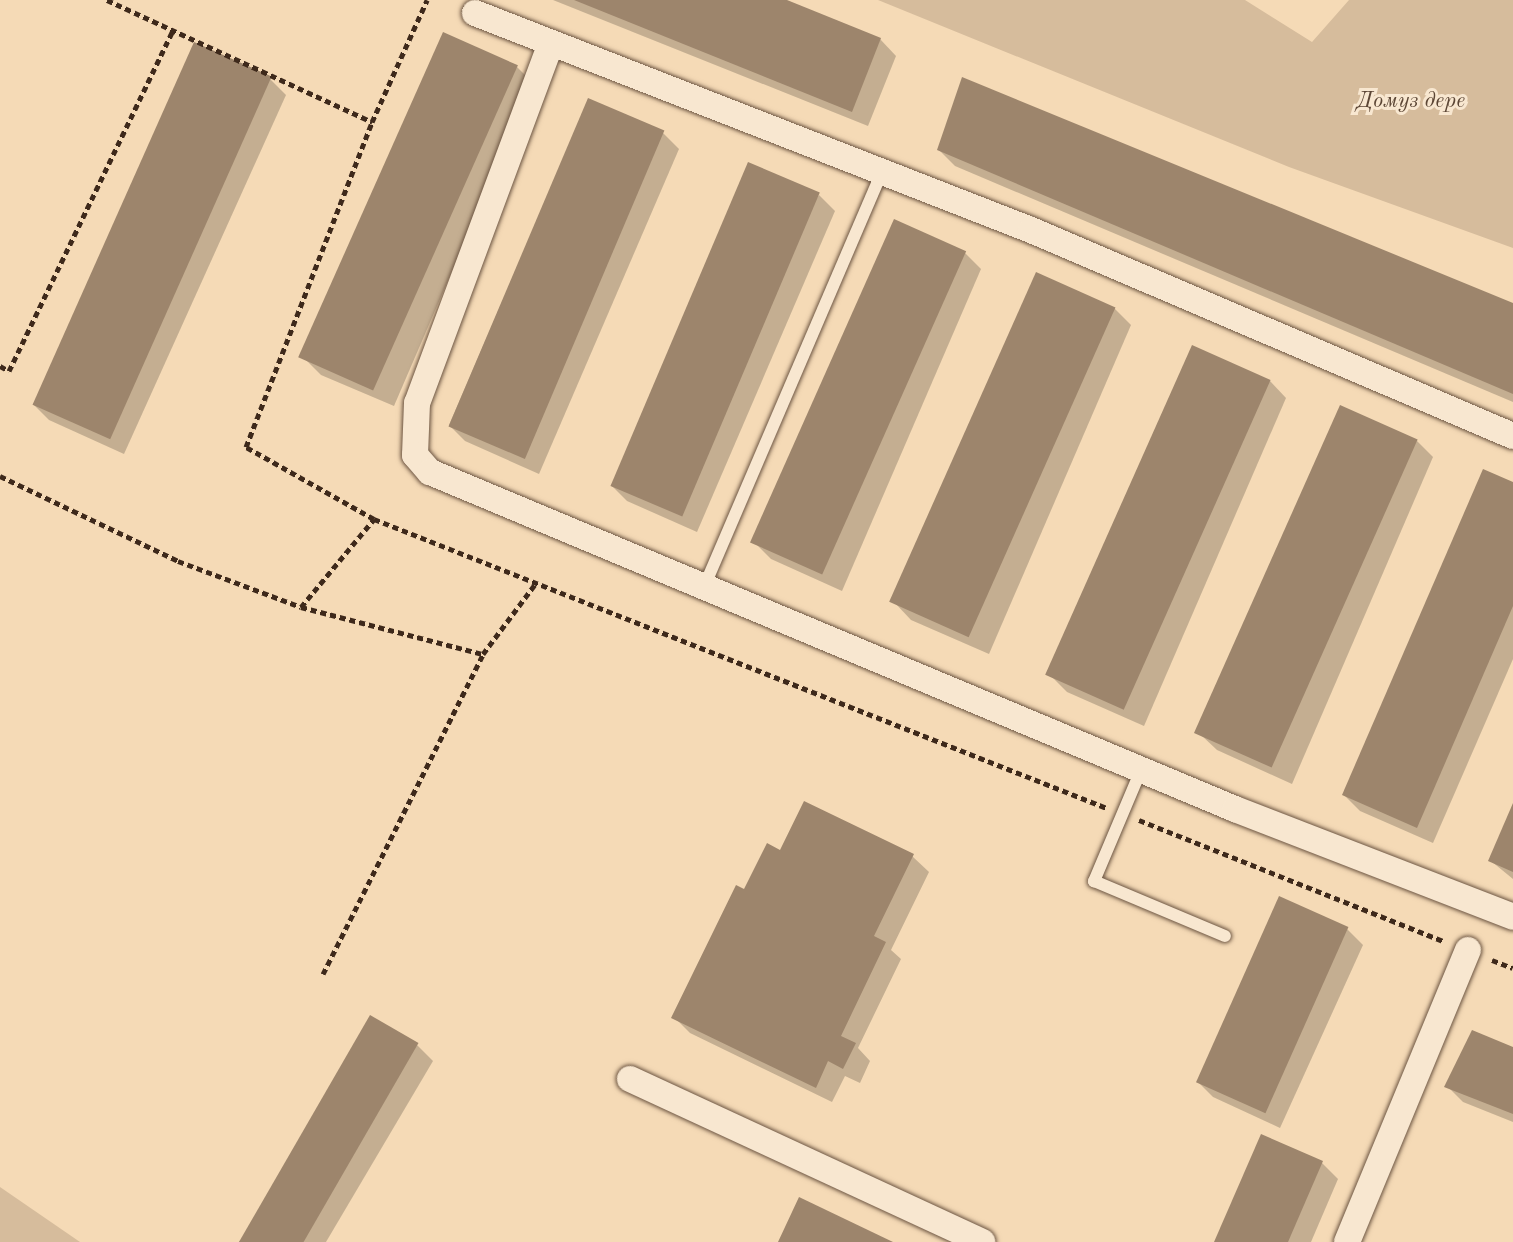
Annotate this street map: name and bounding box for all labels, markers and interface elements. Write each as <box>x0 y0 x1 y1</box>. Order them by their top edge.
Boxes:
park label: Домуз дере <box>1357 89 1465 115</box>

